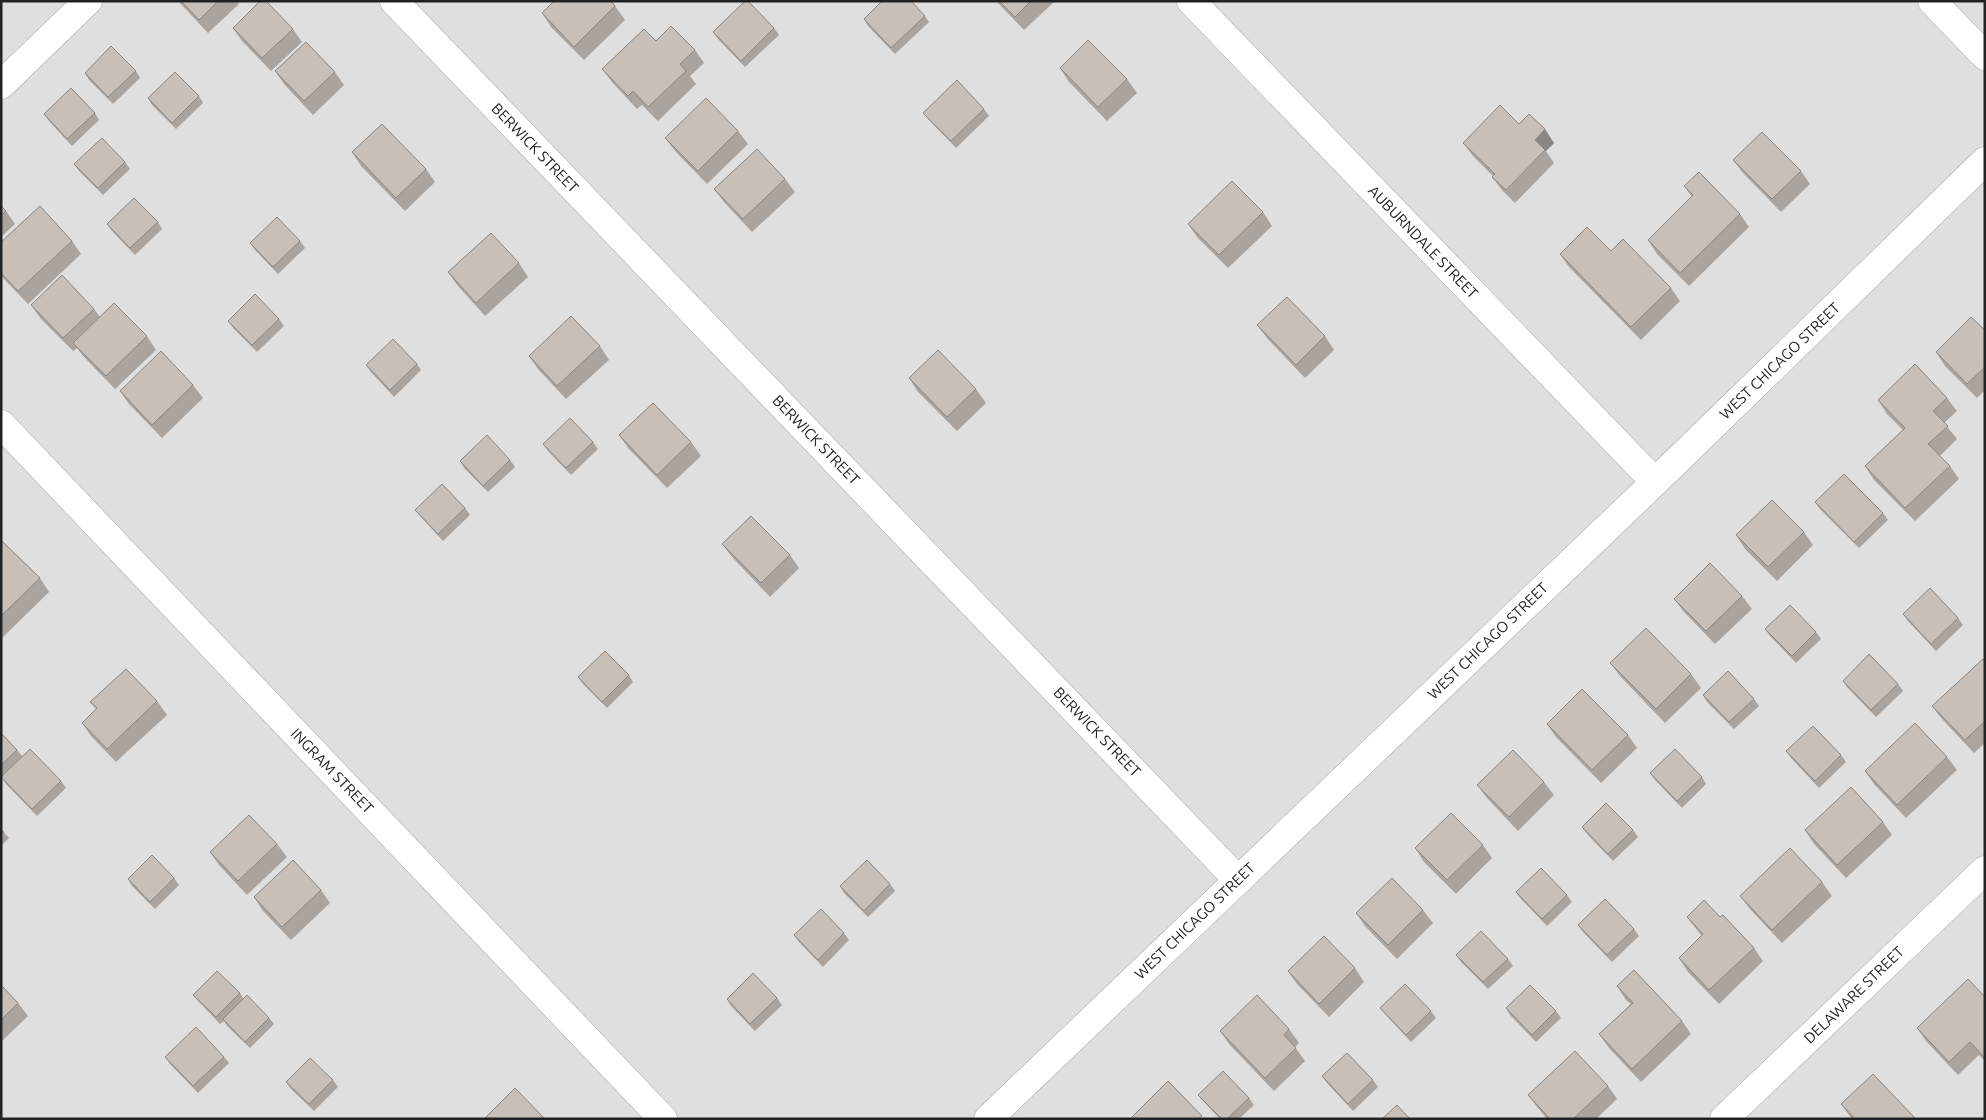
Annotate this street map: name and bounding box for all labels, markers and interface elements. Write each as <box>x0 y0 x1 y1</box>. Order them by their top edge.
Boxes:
street label: BERWICK STREET <box>488 99 583 196</box>
street label: AUBURNDALE STREET <box>1365 182 1482 302</box>
street label: WEST CHICAGO STREET <box>1716 298 1844 422</box>
street label: BERWICK STREET <box>769 391 864 488</box>
street label: WEST CHICAGO STREET <box>1424 578 1552 702</box>
street label: BERWICK STREET <box>1050 683 1145 780</box>
street label: INGRAM STREET <box>288 725 378 817</box>
street label: WEST CHICAGO STREET <box>1131 858 1259 982</box>
street label: DELAWARE STREET <box>1800 942 1908 1047</box>

